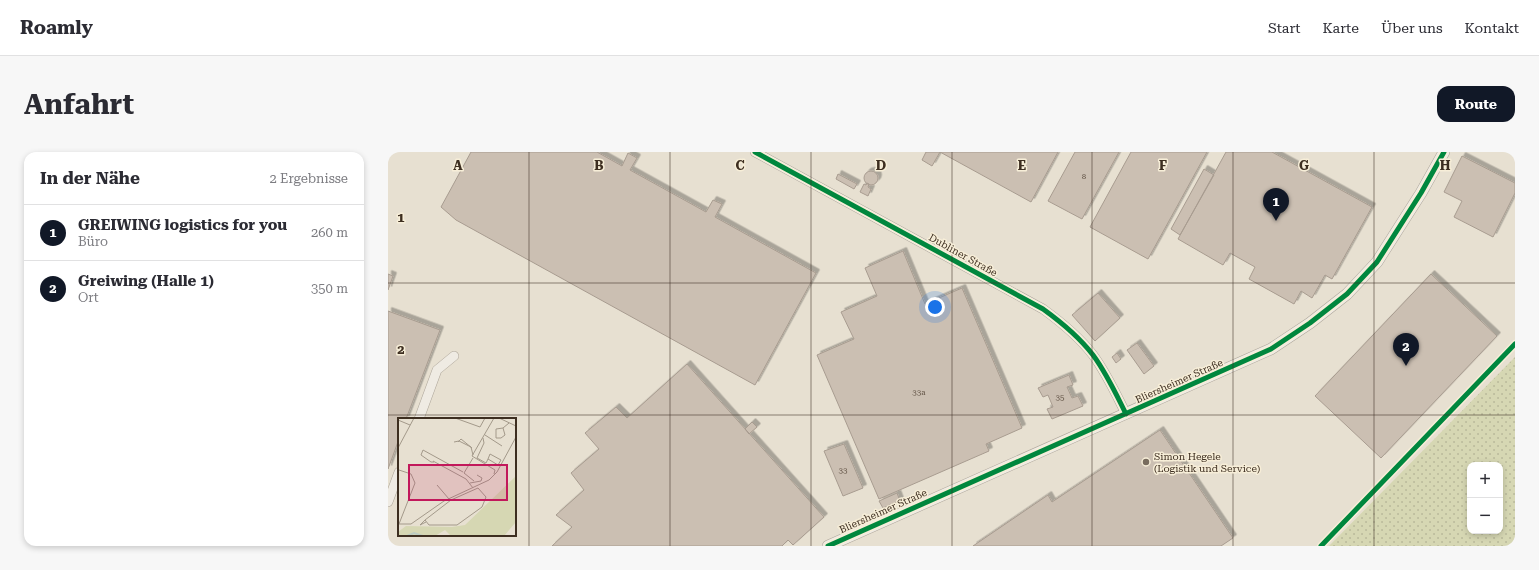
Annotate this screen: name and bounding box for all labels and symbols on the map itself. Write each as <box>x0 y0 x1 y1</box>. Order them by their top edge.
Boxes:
text: A <box>453 158 463 173</box>
text: B <box>594 158 604 173</box>
text: C <box>735 158 745 173</box>
text: D <box>876 158 886 173</box>
text: E <box>1018 158 1026 173</box>
text: F <box>1159 158 1167 173</box>
text: G <box>1299 158 1309 173</box>
text: H <box>1440 158 1451 173</box>
house number: 8 <box>1082 172 1087 181</box>
pin: 1 <box>1263 188 1289 221</box>
text: 1 <box>397 210 405 225</box>
street label: Dubliner Straße <box>927 232 999 279</box>
your location <box>925 297 945 317</box>
pin: 2 <box>1393 333 1419 366</box>
text: 2 <box>397 342 405 357</box>
street label: Bliersheimer Straße <box>1133 356 1225 405</box>
house number: 33a <box>912 388 926 397</box>
house number: 35 <box>1056 393 1065 402</box>
inset map <box>398 418 516 536</box>
place label: Simon Hegele (Logistik und Service) <box>1154 451 1260 474</box>
marker: Simon Hegele (Logistik und Service) <box>1141 457 1151 467</box>
house number: 33 <box>839 466 848 475</box>
street label: Bliersheimer Straße <box>837 486 929 535</box>

